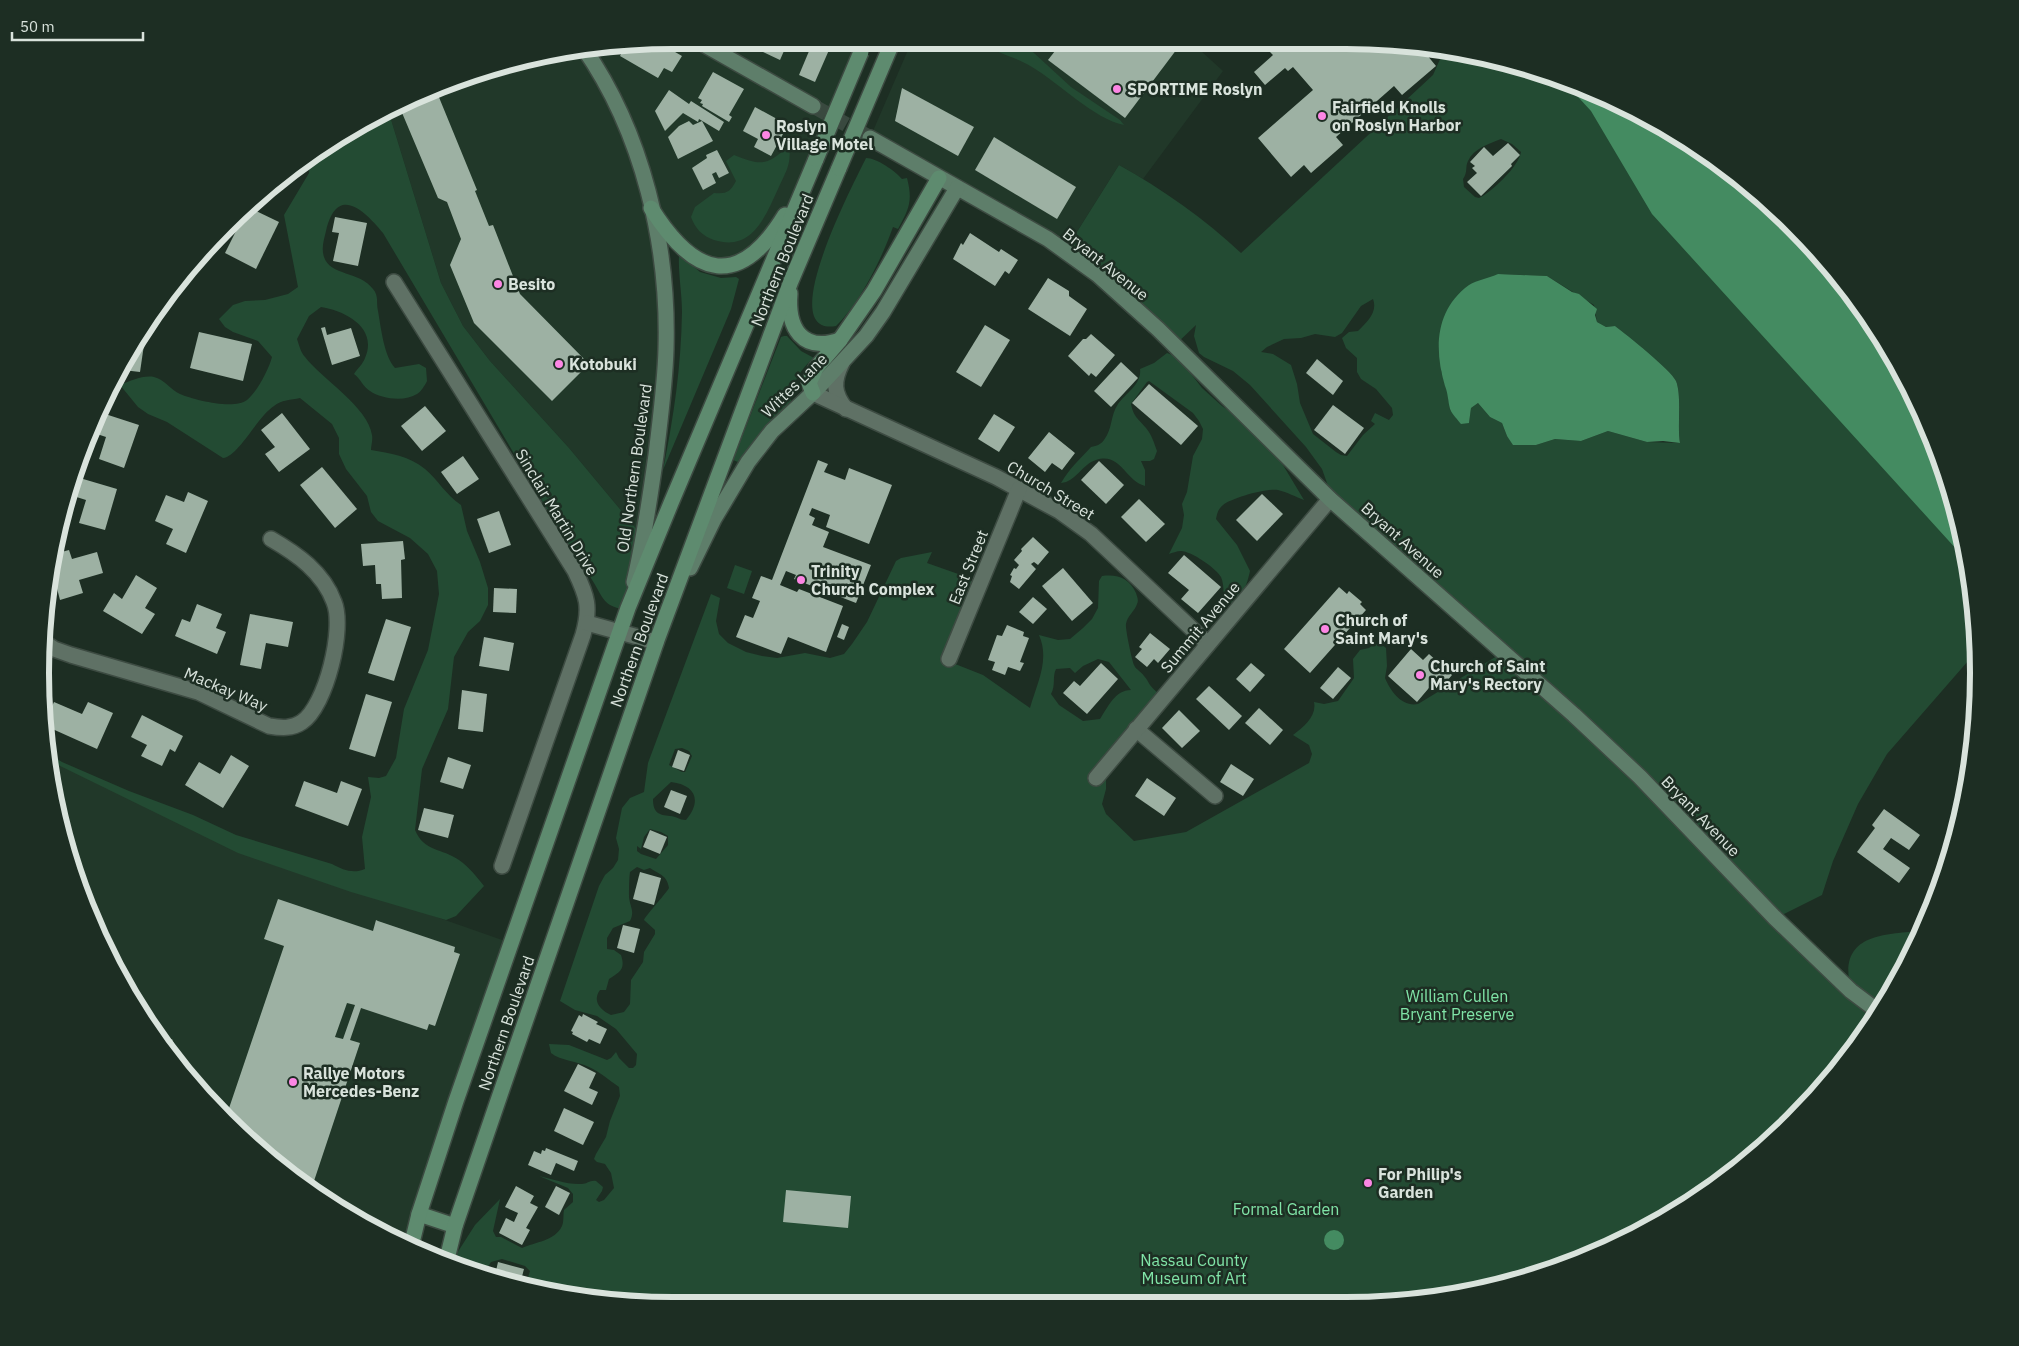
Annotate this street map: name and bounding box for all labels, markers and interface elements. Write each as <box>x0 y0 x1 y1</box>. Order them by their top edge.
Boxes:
scale bar <box>12 10 144 42</box>
text: 50 m <box>20 17 55 36</box>
place label: SPORTIME Roslyn <box>1127 79 1263 99</box>
marker: SPORTIME Roslyn <box>1111 83 1123 95</box>
place label: Fairfield Knolls on Roslyn Harbor <box>1332 97 1461 135</box>
marker: Fairfield Knolls on Roslyn Harbor <box>1316 110 1328 122</box>
place label: Roslyn Village Motel <box>776 116 873 154</box>
marker: Roslyn Village Motel <box>760 129 772 141</box>
street label: Northern Boulevard <box>746 191 818 329</box>
street label: Bryant Avenue <box>1059 223 1153 305</box>
place label: Besito <box>508 274 555 294</box>
marker: Besito <box>492 278 504 290</box>
street label: Wittes Lane <box>757 348 831 421</box>
place label: Kotobuki <box>569 354 637 374</box>
marker: Kotobuki <box>553 358 565 370</box>
street label: Old Northern Boulevard <box>612 382 656 554</box>
street label: Sinclair Martin Drive <box>511 445 603 579</box>
street label: Church Street <box>1004 456 1098 524</box>
street label: Bryant Avenue <box>1357 498 1449 583</box>
street label: East Street <box>944 527 992 607</box>
place label: Trinity Church Complex <box>811 561 935 599</box>
street label: Northern Boulevard <box>605 570 673 710</box>
marker: Trinity Church Complex <box>795 574 807 586</box>
street label: Summit Avenue <box>1156 577 1244 677</box>
place label: Church of Saint Mary's <box>1335 610 1428 648</box>
marker: Church of Saint Mary's <box>1319 623 1331 635</box>
place label: Church of Saint Mary's Rectory <box>1430 656 1545 694</box>
street label: Mackay Way <box>181 662 271 716</box>
marker: Church of Saint Mary's Rectory <box>1414 669 1426 681</box>
street label: Bryant Avenue <box>1657 771 1745 861</box>
street label: Northern Boulevard <box>474 953 538 1093</box>
park label: William Cullen Bryant Preserve <box>1400 986 1514 1024</box>
place label: Rallye Motors Mercedes-Benz <box>303 1063 419 1101</box>
marker: Rallye Motors Mercedes-Benz <box>287 1076 299 1088</box>
place label: For Philip's Garden <box>1378 1164 1462 1202</box>
marker: For Philip's Garden <box>1362 1177 1374 1189</box>
park label: Formal Garden <box>1233 1199 1339 1219</box>
park label: Nassau County Museum of Art <box>1140 1250 1248 1288</box>

